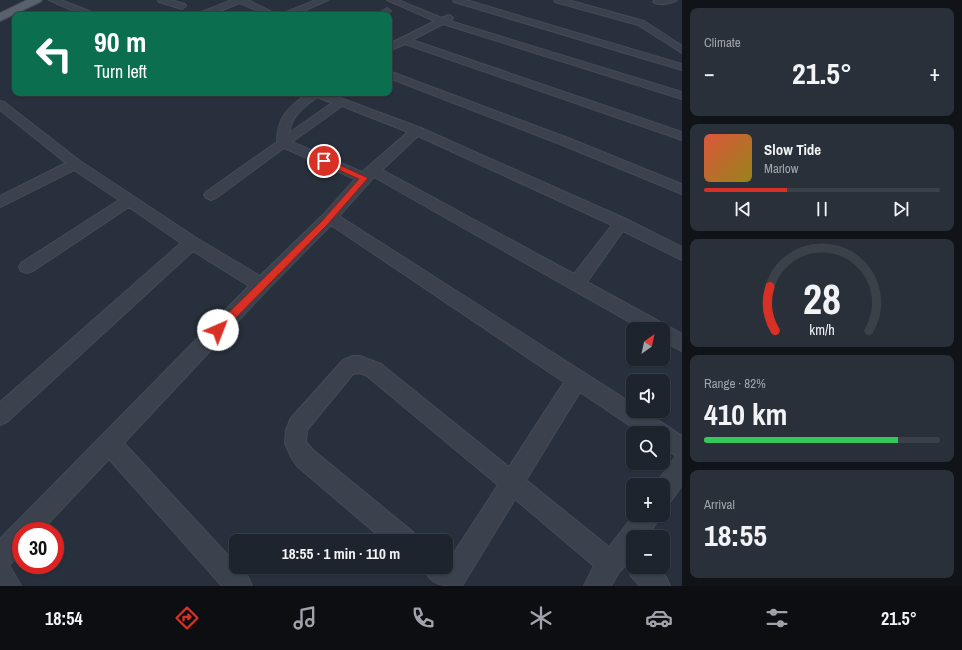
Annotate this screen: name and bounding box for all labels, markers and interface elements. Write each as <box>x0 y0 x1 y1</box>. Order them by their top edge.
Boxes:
text: 90 m <box>94 23 146 61</box>
icon: left <box>28 28 80 80</box>
text: Climate <box>704 34 741 51</box>
text: 21.5° <box>792 53 852 93</box>
text: − <box>704 58 715 88</box>
text: + <box>929 58 940 88</box>
text: Turn left <box>94 59 147 84</box>
text: Slow Tide <box>764 139 821 160</box>
pin <box>307 144 341 178</box>
icon: arrive <box>313 150 335 172</box>
text: Marlow <box>764 160 798 177</box>
icon: previous <box>732 198 754 220</box>
icon: pause <box>811 198 833 220</box>
icon: next <box>890 198 912 220</box>
text: 28 <box>803 271 841 327</box>
position arrow <box>197 309 239 351</box>
text: km/h <box>809 320 835 339</box>
north arrow <box>626 322 670 366</box>
map controls <box>626 322 670 574</box>
button: sound <box>626 374 670 418</box>
text: Range · 82% <box>704 375 766 392</box>
text: 410 km <box>704 394 787 434</box>
button: search <box>626 426 670 470</box>
button: + <box>626 478 670 522</box>
text: Arrival <box>704 496 735 513</box>
text: 18:55 <box>704 515 767 555</box>
speed limit sign: 30 <box>12 522 64 574</box>
button: − <box>626 530 670 574</box>
text: 18:55 · 1 min · 110 m <box>282 543 400 564</box>
icon: directions <box>173 604 201 632</box>
icon: music <box>291 604 319 632</box>
icon: phone <box>409 604 437 632</box>
icon: climate <box>527 604 555 632</box>
icon: car <box>645 604 673 632</box>
icon: filters <box>763 604 791 632</box>
text: 18:54 <box>45 606 83 631</box>
text: 21.5° <box>881 606 917 631</box>

